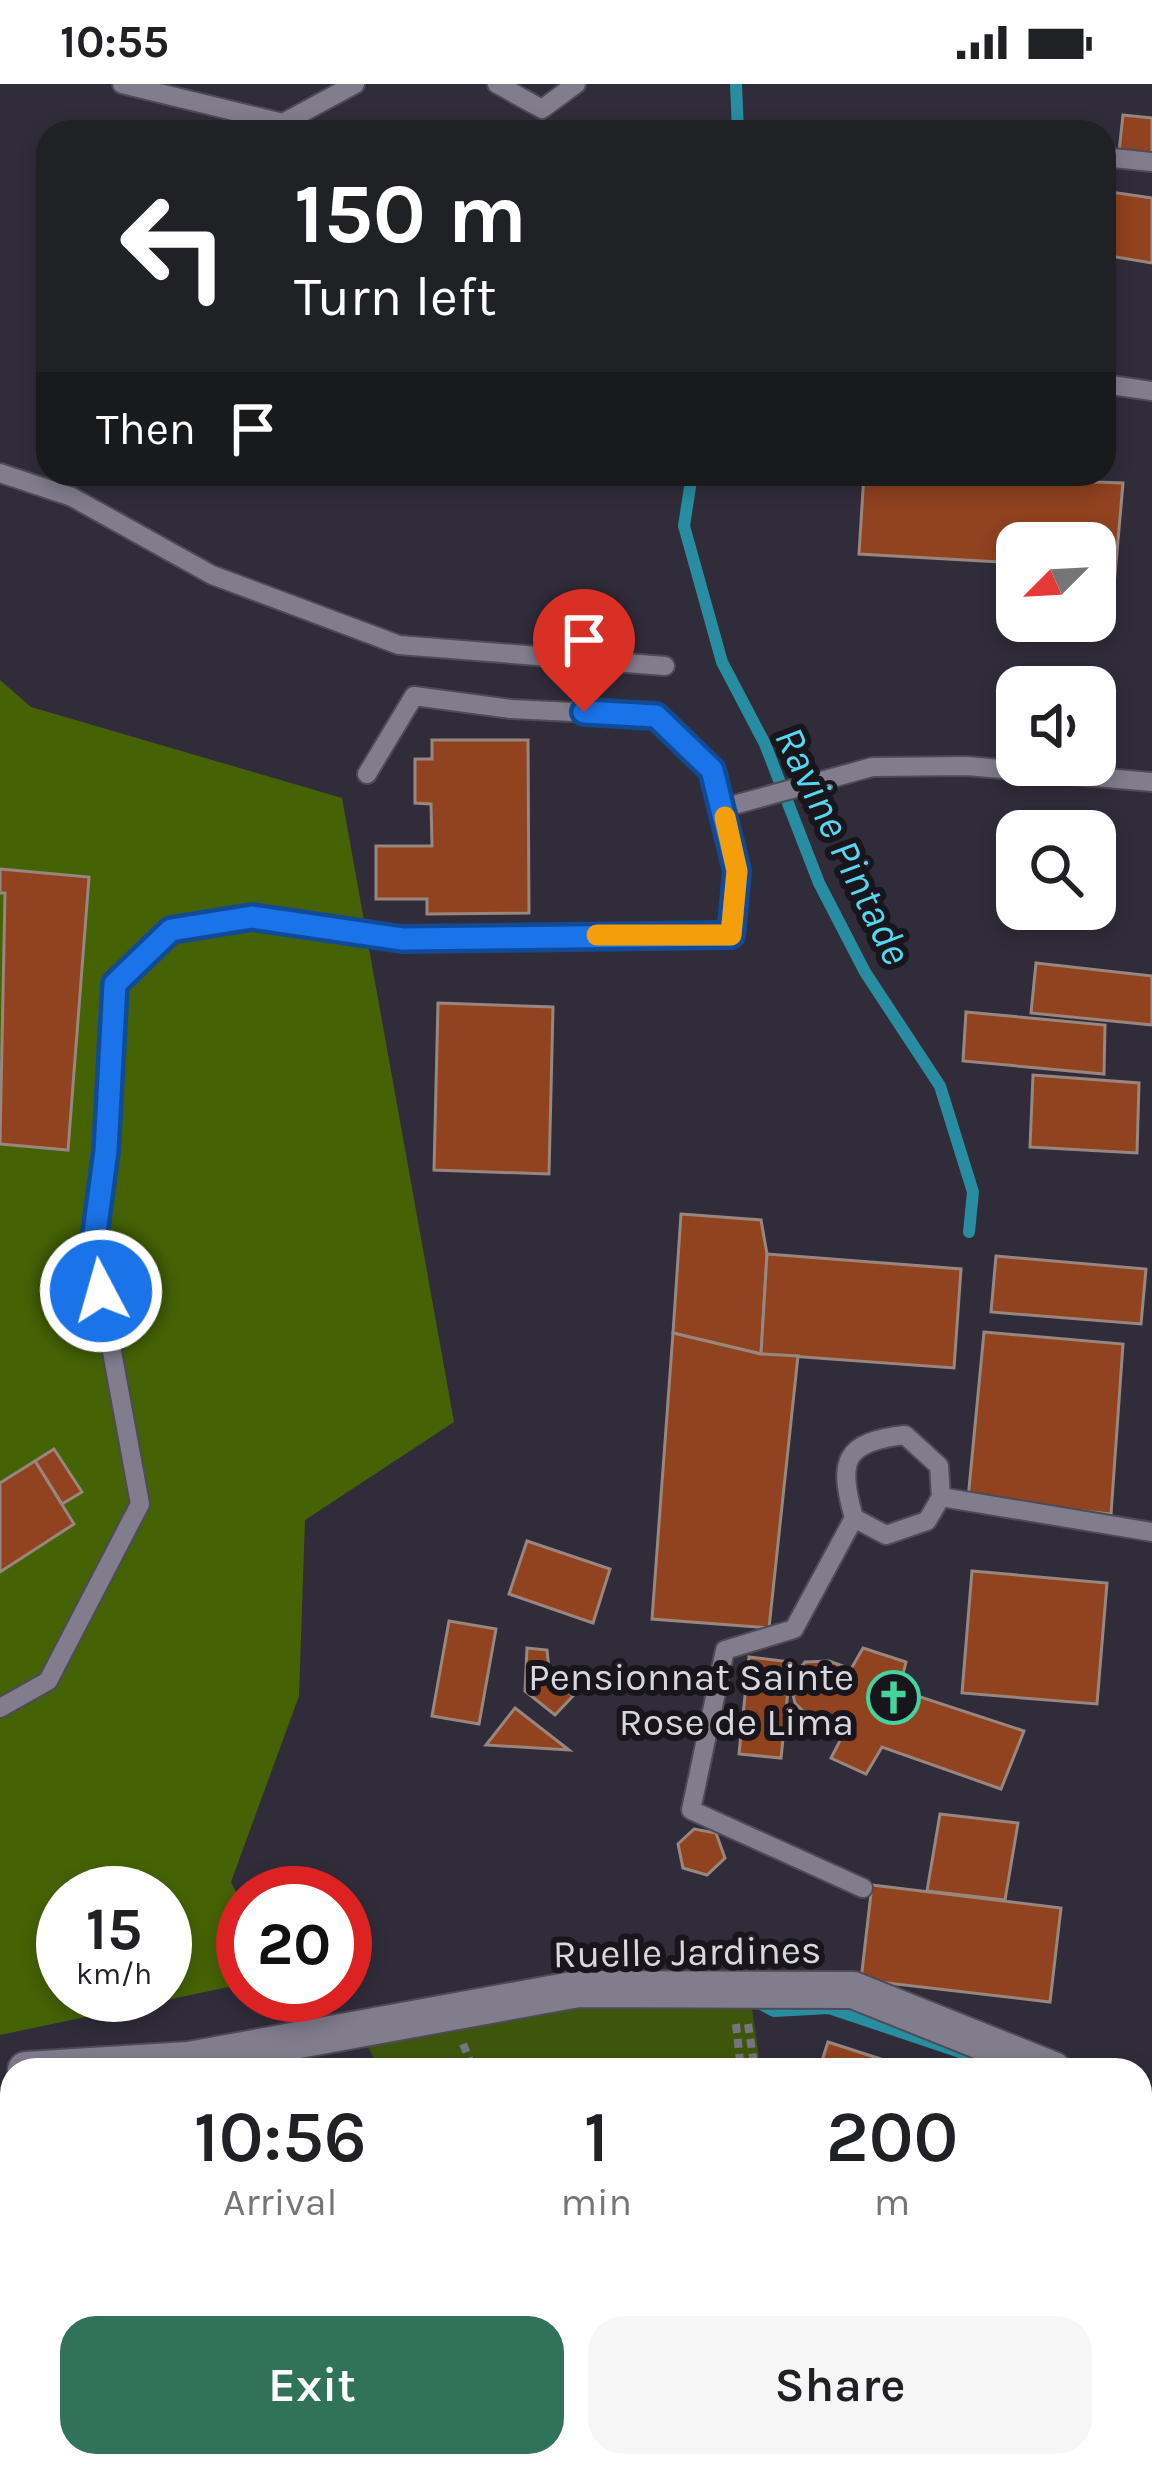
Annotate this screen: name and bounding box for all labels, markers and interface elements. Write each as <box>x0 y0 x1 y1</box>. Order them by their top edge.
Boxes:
text: 10:55 <box>60 16 169 68</box>
text: 150 m <box>294 165 527 263</box>
icon: left <box>96 168 252 324</box>
text: Turn left <box>294 265 497 329</box>
icon: arrive <box>220 396 286 462</box>
text: Then <box>96 403 196 455</box>
north arrow <box>996 522 1116 642</box>
map controls <box>996 522 1116 930</box>
pin <box>533 589 635 712</box>
icon: arrive <box>551 607 617 673</box>
button: sound <box>996 666 1116 786</box>
water label: Ravine Pintade <box>764 718 922 972</box>
button: search <box>996 810 1116 930</box>
position arrow <box>38 1228 164 1354</box>
place label: Pensionnat Sainte Rose de Lima <box>528 1654 854 1745</box>
church icon: Pensionnat Sainte Rose de Lima <box>865 1670 921 1726</box>
speed limit sign: 20 <box>216 1866 372 2022</box>
text: 15 <box>86 1894 142 1964</box>
street label: Ruelle Jardines <box>552 1927 822 1977</box>
text: km/h <box>76 1956 152 1992</box>
text: 10:56 <box>194 2095 367 2179</box>
text: 1 <box>584 2095 609 2179</box>
text: 200 <box>826 2095 958 2179</box>
text: Arrival <box>223 2179 337 2225</box>
text: min <box>560 2179 632 2225</box>
text: m <box>874 2179 910 2225</box>
button: Exit <box>60 2316 564 2454</box>
button: Share <box>588 2316 1092 2454</box>

